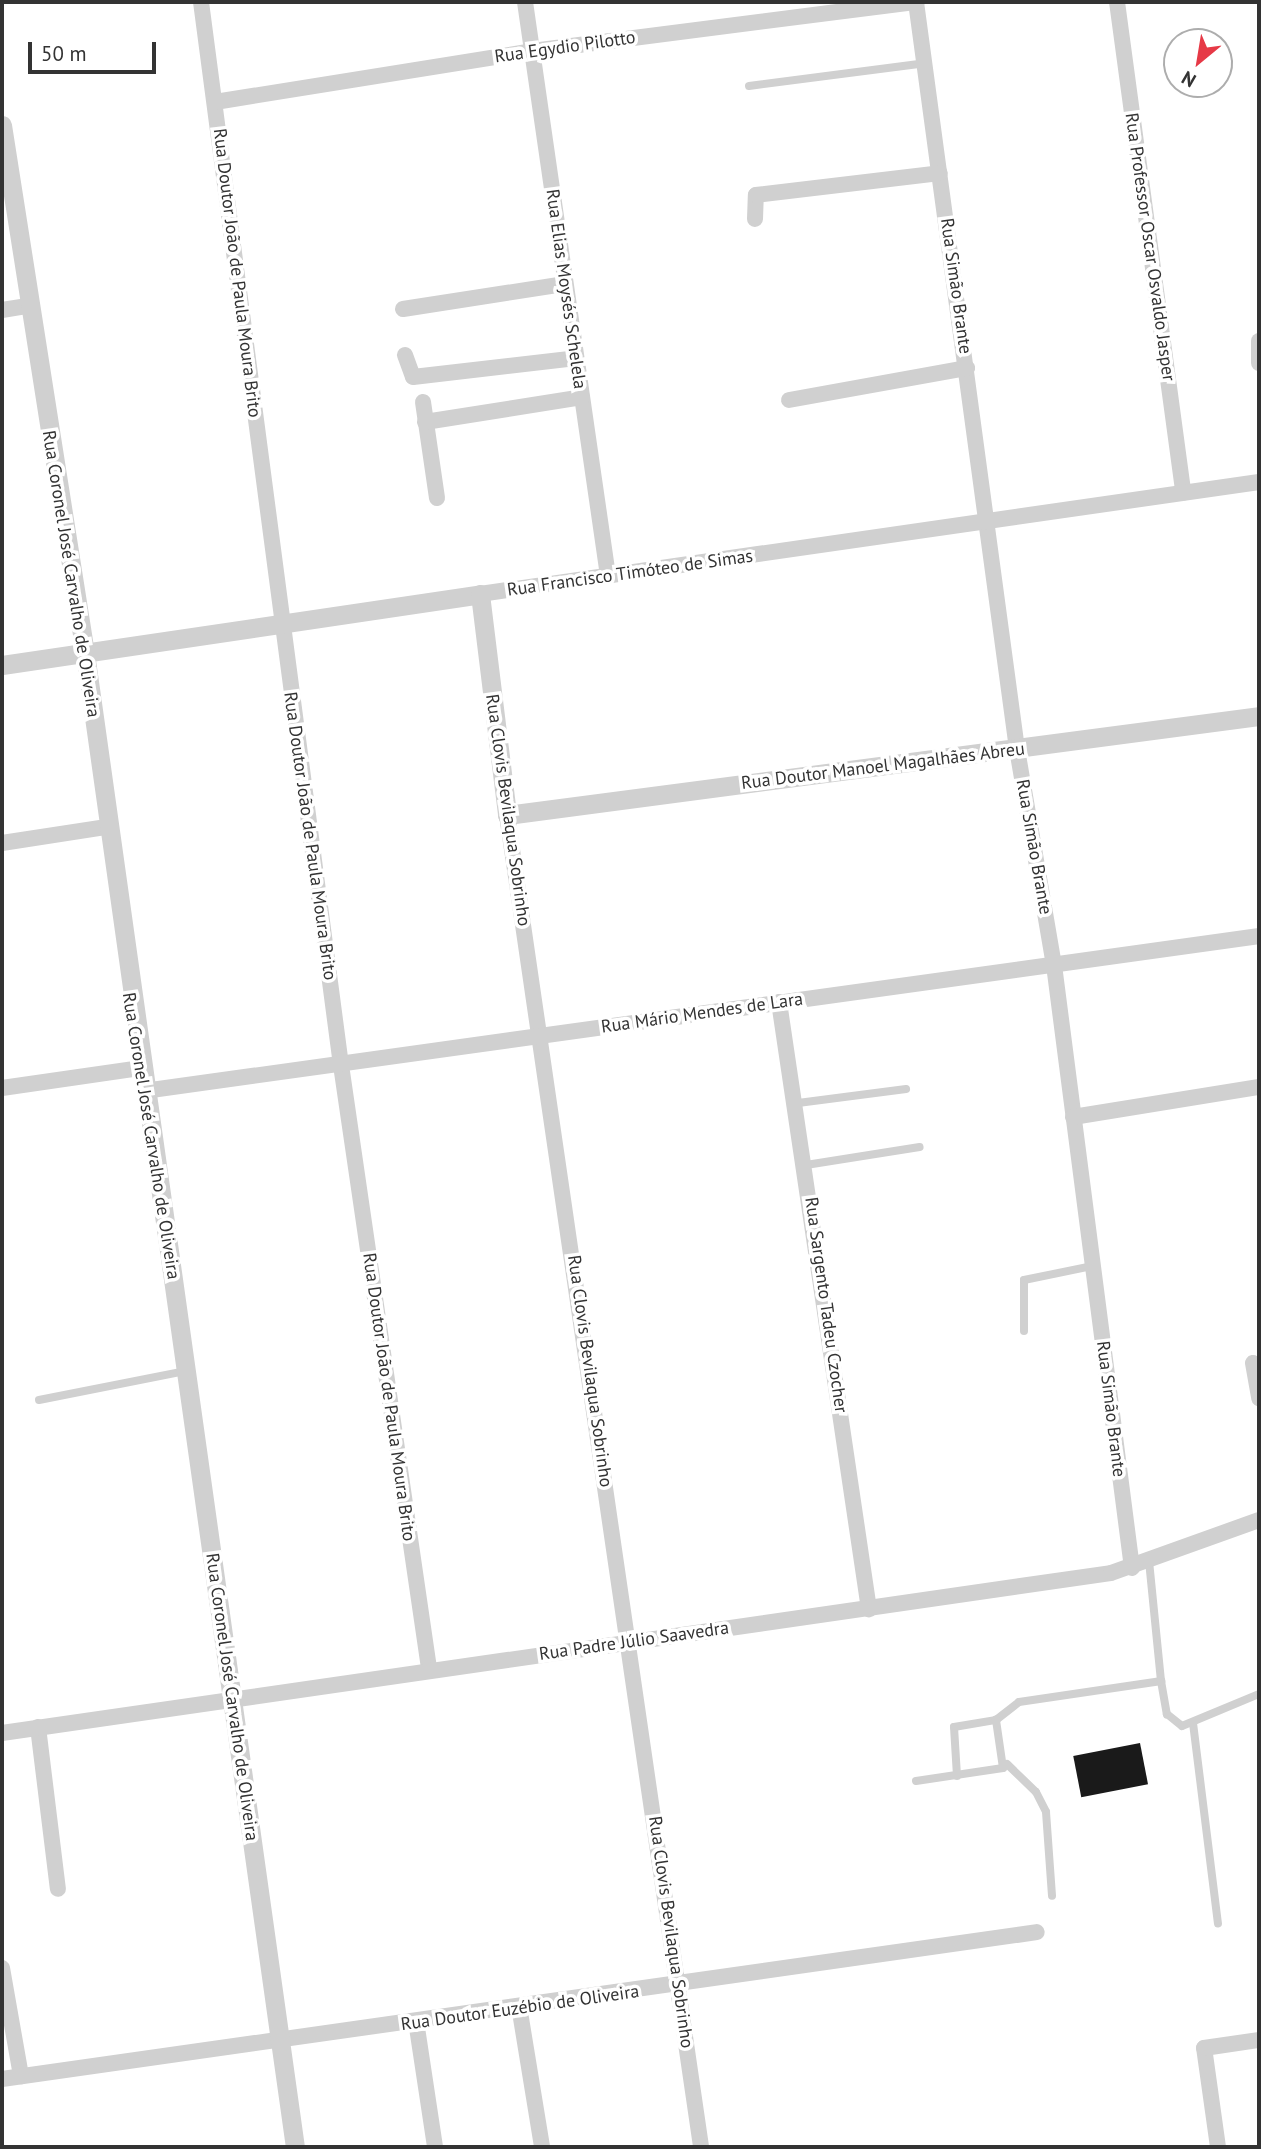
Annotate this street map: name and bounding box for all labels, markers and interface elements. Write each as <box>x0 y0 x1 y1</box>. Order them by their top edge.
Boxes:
street label: Rua Egydio Pilotto <box>493 26 637 68</box>
scale bar <box>32 28 159 72</box>
north arrow <box>1163 28 1233 98</box>
text: 50 m <box>41 40 87 67</box>
text: N <box>1177 66 1200 93</box>
street label: Rua Professor Oscar Osvaldo Jasper <box>1120 111 1180 383</box>
street label: Rua Doutor João de Paula Moura Brito <box>209 127 265 419</box>
street label: Rua Elias Moysés Schelela <box>541 188 591 390</box>
street label: Rua Simão Brante <box>936 217 976 355</box>
street label: Rua Coronel José Carvalho de Oliveira <box>38 429 104 719</box>
street label: Rua Francisco Timóteo de Simas <box>506 545 754 601</box>
street label: Rua Doutor João de Paula Moura Brito <box>279 690 341 982</box>
street label: Rua Clovis Bevilaqua Sobrinho <box>481 693 535 927</box>
street label: Rua Doutor Manoel Magalhães Abreu <box>740 738 1026 794</box>
street label: Rua Simão Brante <box>1011 778 1057 916</box>
street label: Rua Mário Mendes de Lara <box>600 988 804 1038</box>
street label: Rua Coronel José Carvalho de Oliveira <box>118 991 184 1281</box>
street label: Rua Sargento Tadeu Czocher <box>800 1195 852 1415</box>
street label: Rua Doutor João de Paula Moura Brito <box>358 1251 420 1543</box>
street label: Rua Clovis Bevilaqua Sobrinho <box>563 1254 617 1488</box>
street label: Rua Simão Brante <box>1092 1340 1130 1478</box>
street label: Rua Coronel José Carvalho de Oliveira <box>201 1552 263 1842</box>
street label: Rua Padre Júlio Saavedra <box>538 1617 730 1665</box>
street label: Rua Clovis Bevilaqua Sobrinho <box>644 1815 698 2049</box>
street label: Rua Doutor Euzébio de Oliveira <box>399 1981 641 2035</box>

